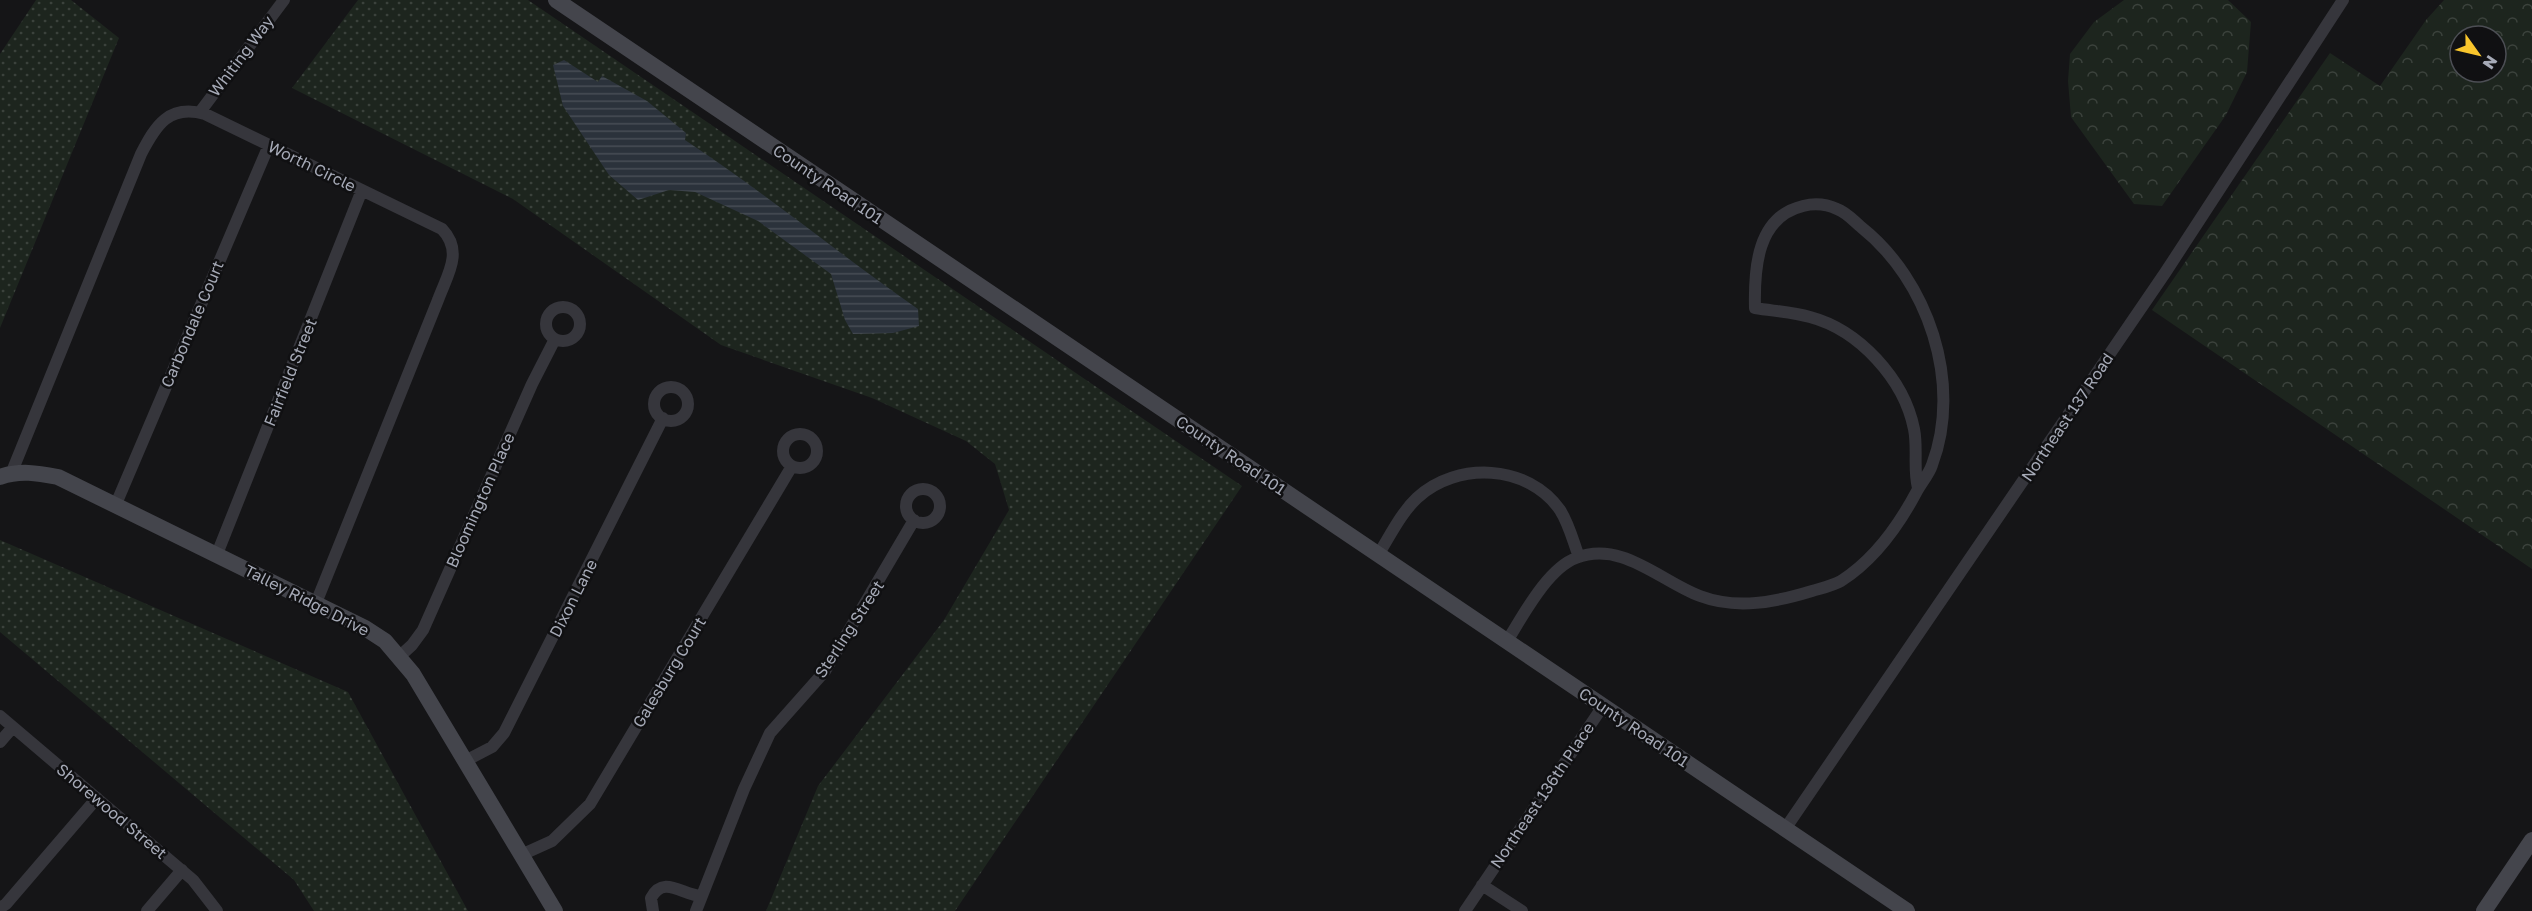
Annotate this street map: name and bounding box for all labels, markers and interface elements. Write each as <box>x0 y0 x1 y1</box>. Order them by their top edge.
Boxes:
street label: Whiting Way <box>204 12 278 100</box>
north arrow <box>2448 24 2508 84</box>
text: N <box>2479 52 2502 73</box>
street label: Worth Circle <box>265 136 359 196</box>
street label: County Road 101 <box>769 140 887 228</box>
street label: Carbondale Court <box>156 258 228 390</box>
street label: Fairfield Street <box>259 315 321 429</box>
street label: Northeast 137 Road <box>2017 349 2117 485</box>
street label: County Road 101 <box>1172 411 1290 499</box>
street label: Bloomington Place <box>441 429 519 571</box>
street label: Dixon Lane <box>545 556 601 640</box>
street label: Talley Ridge Drive <box>241 560 373 640</box>
street label: Sterling Street <box>810 576 888 682</box>
street label: Galesburg Court <box>628 613 710 731</box>
street label: County Road 101 <box>1575 683 1693 771</box>
street label: Northeast 136th Place <box>1486 718 1598 872</box>
street label: Shorewood Street <box>53 759 171 863</box>

